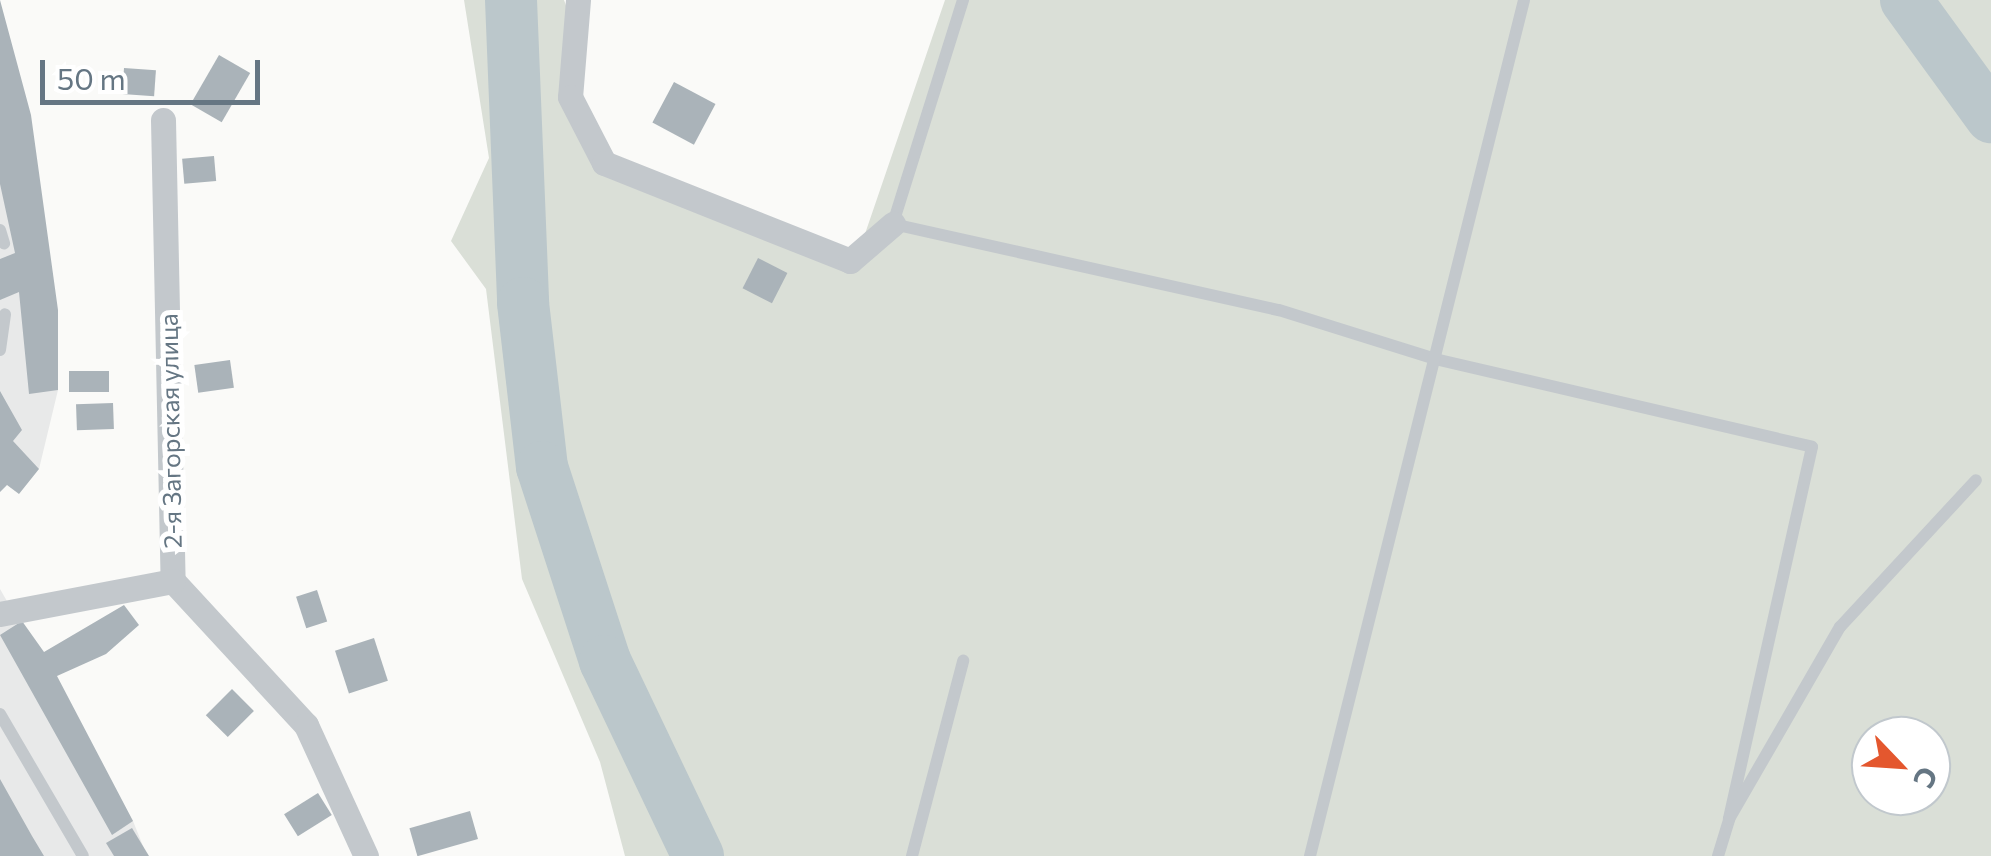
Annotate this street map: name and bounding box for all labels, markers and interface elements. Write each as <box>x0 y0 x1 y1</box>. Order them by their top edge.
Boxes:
scale bar <box>45 40 265 102</box>
text: 50 m <box>57 59 126 96</box>
street label: 2-я Загорская улица <box>153 313 187 549</box>
north arrow <box>1851 716 1951 816</box>
text: С <box>1907 762 1946 794</box>

